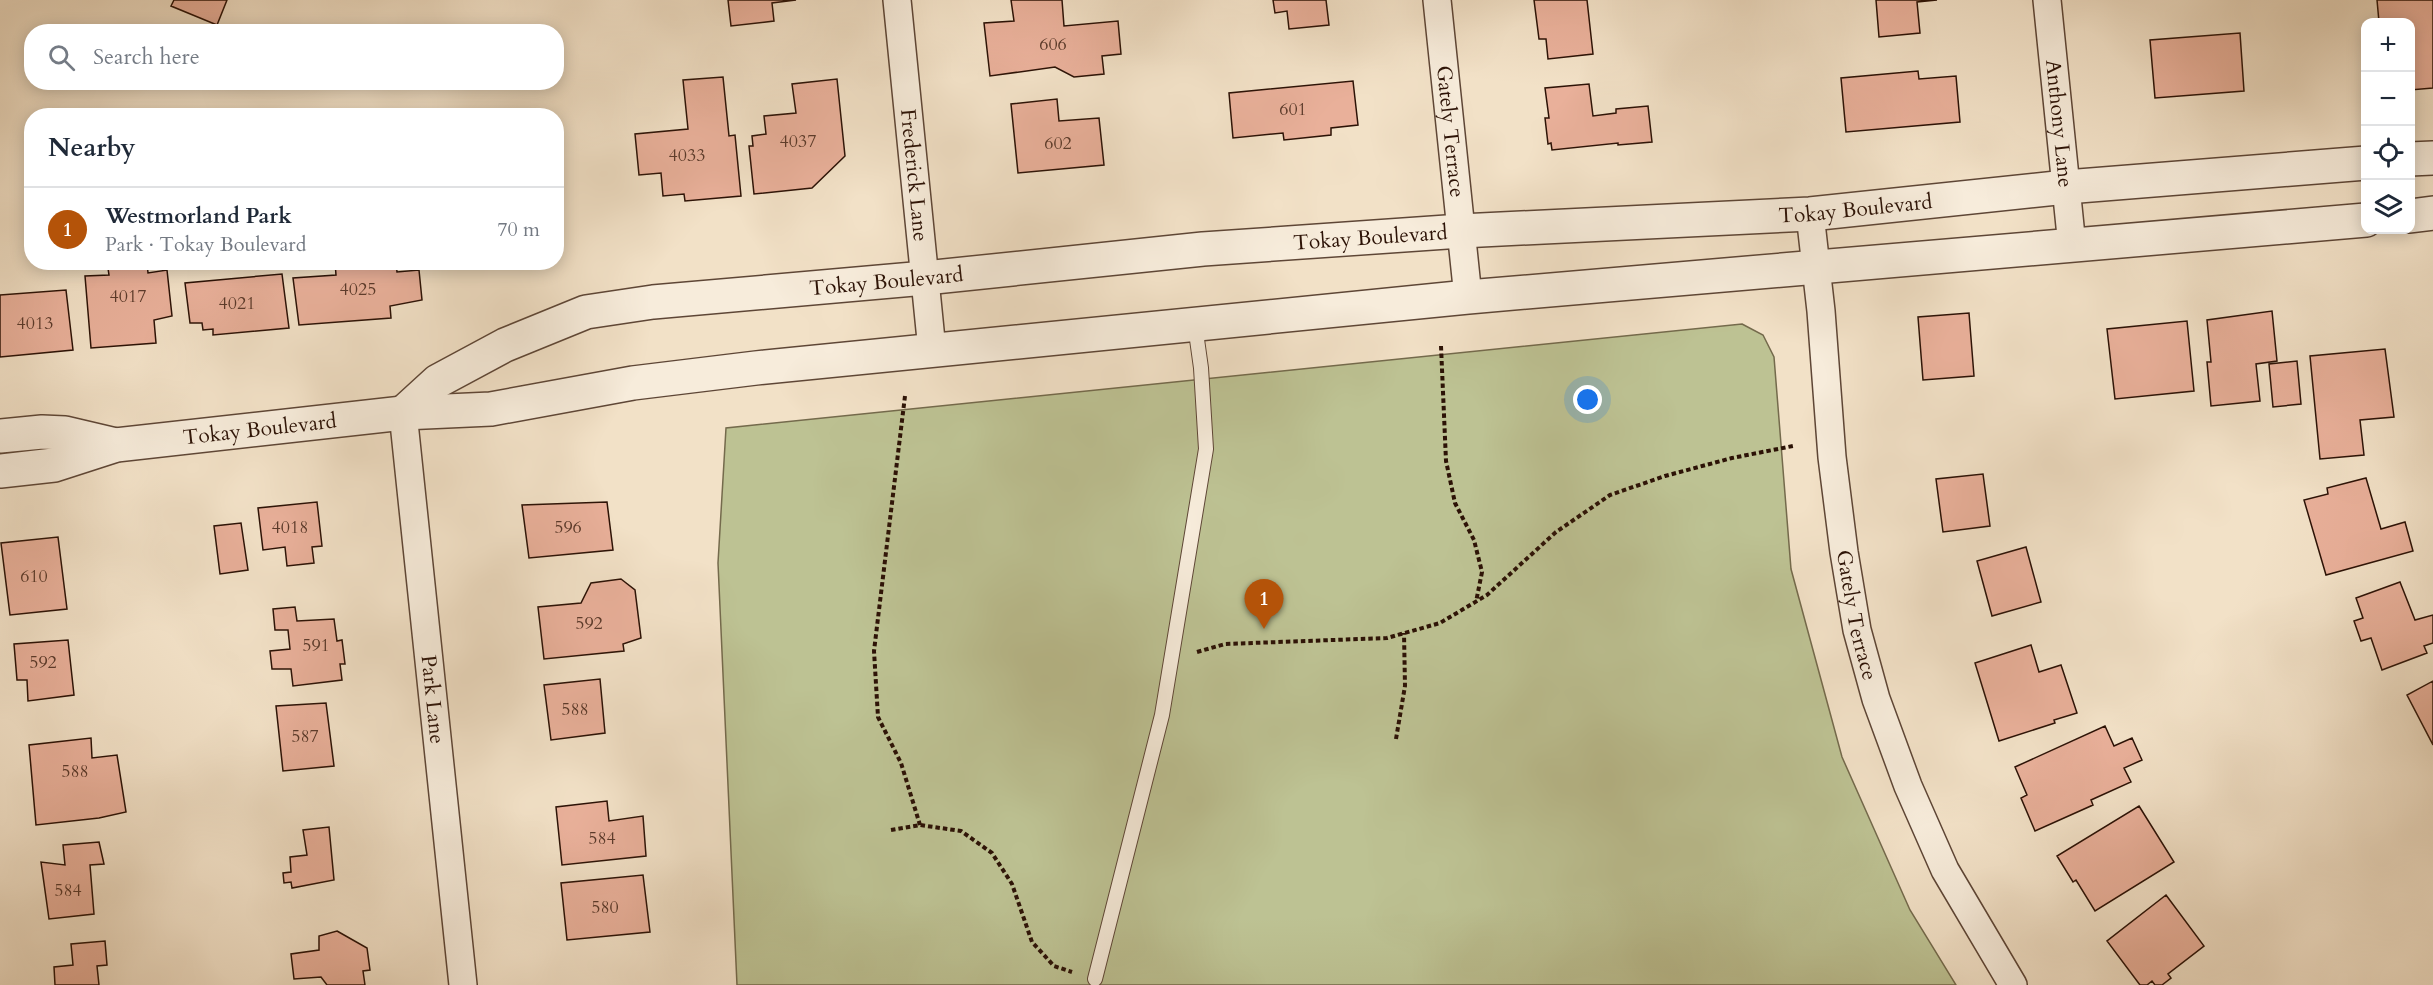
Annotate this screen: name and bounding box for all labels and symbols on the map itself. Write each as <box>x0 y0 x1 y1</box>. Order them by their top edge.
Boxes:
house number: 606 <box>1039 32 1067 57</box>
street label: Anthony Lane <box>2038 58 2080 189</box>
street label: Gately Terrace <box>1429 64 1472 199</box>
house number: 601 <box>1279 97 1307 122</box>
street label: Frederick Lane <box>893 107 935 243</box>
house number: 4037 <box>780 129 816 154</box>
house number: 602 <box>1044 131 1072 156</box>
house number: 4033 <box>669 143 705 168</box>
street label: Tokay Boulevard <box>1778 187 1934 231</box>
street label: Tokay Boulevard <box>1292 218 1448 258</box>
street label: Tokay Boulevard <box>808 260 965 303</box>
house number: 4025 <box>340 277 376 302</box>
house number: 4017 <box>110 284 146 309</box>
house number: 4021 <box>219 291 255 316</box>
house number: 4013 <box>17 311 53 336</box>
your location <box>1573 385 1602 414</box>
street label: Tokay Boulevard <box>181 407 338 452</box>
house number: 4018 <box>272 515 308 540</box>
house number: 596 <box>554 515 582 540</box>
street label: Gately Terrace <box>1829 548 1884 684</box>
house number: 610 <box>20 564 48 589</box>
pin: 1 <box>1244 580 1284 629</box>
house number: 592 <box>575 611 603 636</box>
house number: 591 <box>302 633 330 658</box>
house number: 592 <box>29 650 57 675</box>
street label: Park Lane <box>413 654 452 745</box>
house number: 588 <box>561 697 589 722</box>
house number: 587 <box>291 724 319 749</box>
house number: 588 <box>61 759 89 784</box>
house number: 584 <box>588 826 616 851</box>
house number: 584 <box>54 878 82 903</box>
house number: 580 <box>591 895 619 920</box>

